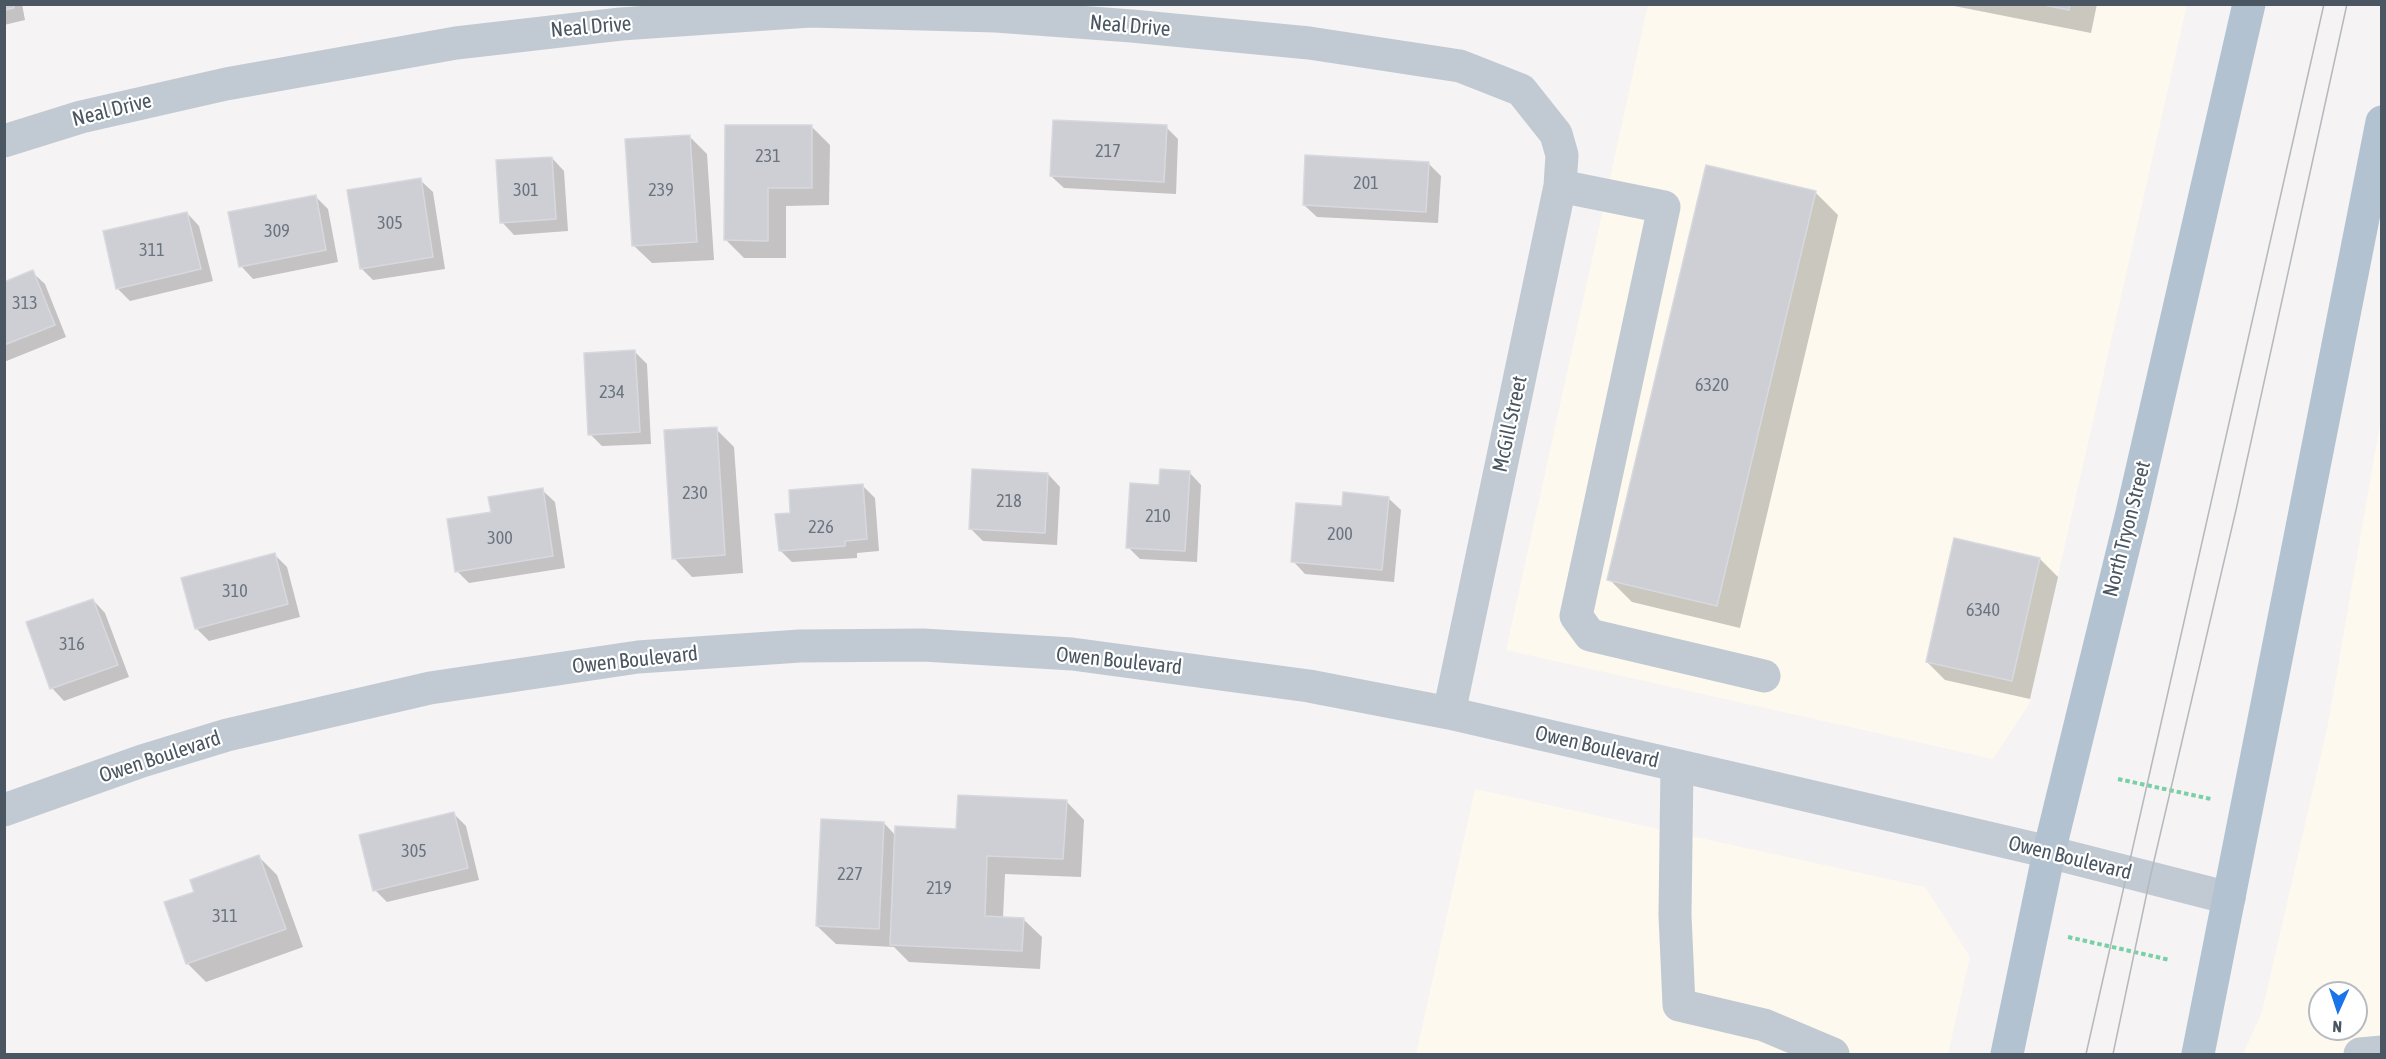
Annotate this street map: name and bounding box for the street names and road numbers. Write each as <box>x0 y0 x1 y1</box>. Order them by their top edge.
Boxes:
street label: Neal Drive <box>1089 10 1171 42</box>
street label: Neal Drive <box>550 11 632 43</box>
street label: Neal Drive <box>70 88 154 132</box>
street label: McGill Street <box>1488 374 1532 474</box>
street label: North Tryon Street <box>2098 459 2156 599</box>
street label: Owen Boulevard <box>571 641 699 679</box>
street label: Owen Boulevard <box>1055 642 1183 680</box>
street label: Owen Boulevard <box>1533 721 1661 773</box>
street label: Owen Boulevard <box>96 726 224 788</box>
street label: Owen Boulevard <box>2006 831 2134 885</box>

